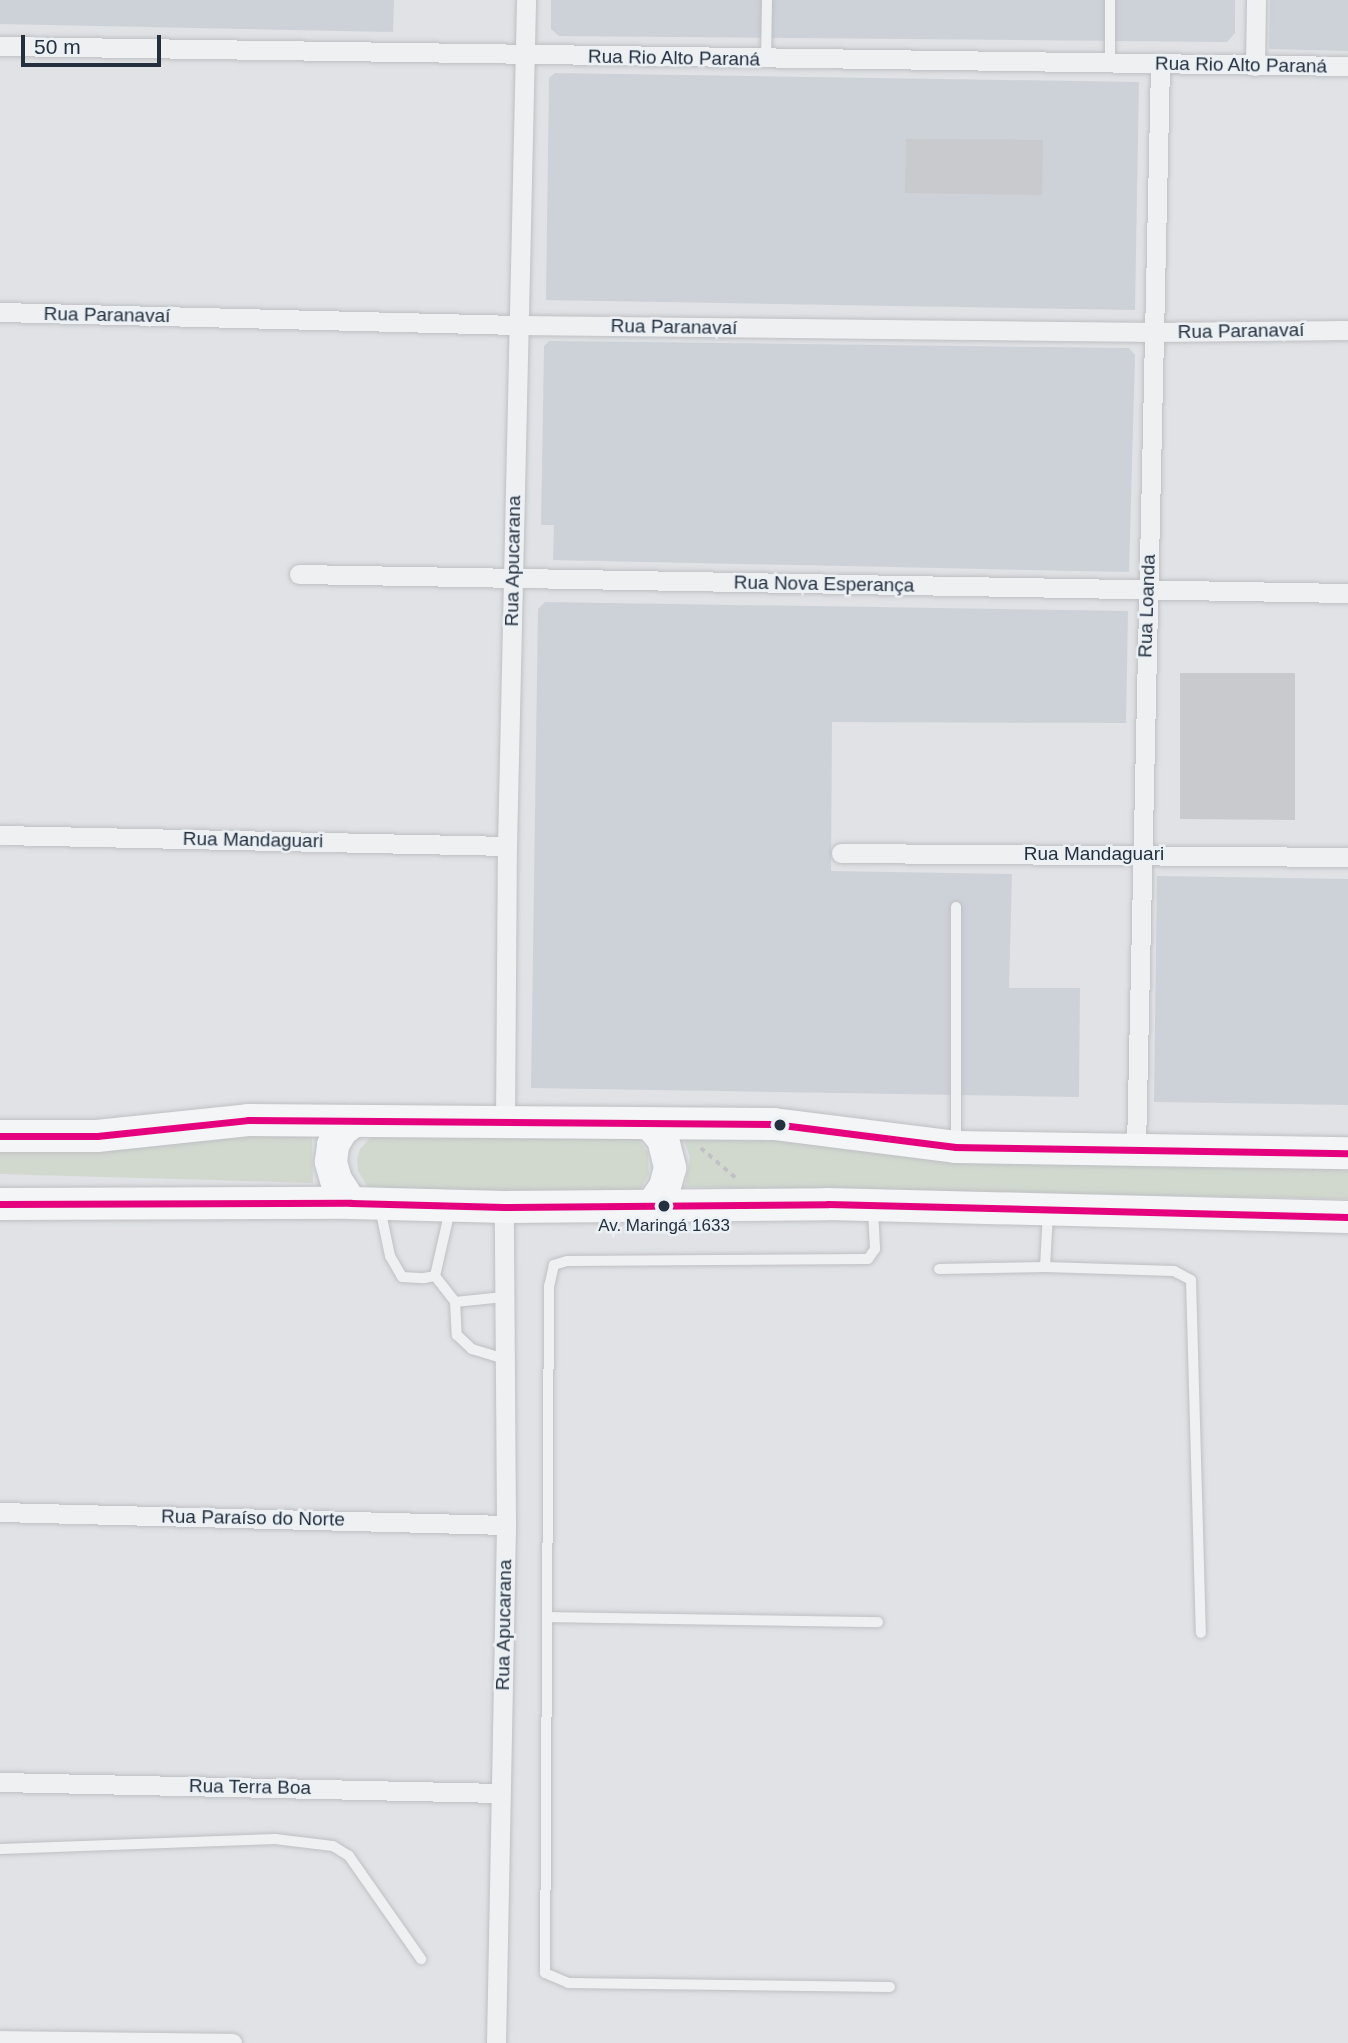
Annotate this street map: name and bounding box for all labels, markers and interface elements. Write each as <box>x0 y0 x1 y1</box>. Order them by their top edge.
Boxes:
scale bar <box>24 21 164 65</box>
text: 50 m <box>34 35 81 58</box>
street label: Rua Rio Alto Paraná <box>587 45 761 71</box>
street label: Rua Rio Alto Paraná <box>1154 52 1328 78</box>
street label: Rua Paranavaí <box>43 302 171 328</box>
street label: Rua Paranavaí <box>610 314 738 340</box>
street label: Rua Paranavaí <box>1177 318 1305 344</box>
street label: Rua Apucarana <box>500 495 526 627</box>
street label: Rua Loanda <box>1134 554 1160 658</box>
street label: Rua Nova Esperança <box>734 571 914 597</box>
street label: Rua Mandaguari <box>183 827 323 853</box>
street label: Rua Mandaguari <box>1024 843 1164 865</box>
unlabelled marker <box>773 1118 787 1132</box>
marker: Av. Maringá 1633 <box>657 1199 671 1213</box>
place label: Av. Maringá 1633 <box>598 1216 730 1236</box>
street label: Rua Paraíso do Norte <box>161 1505 345 1531</box>
street label: Rua Apucarana <box>491 1559 517 1691</box>
street label: Rua Terra Boa <box>189 1775 311 1799</box>

